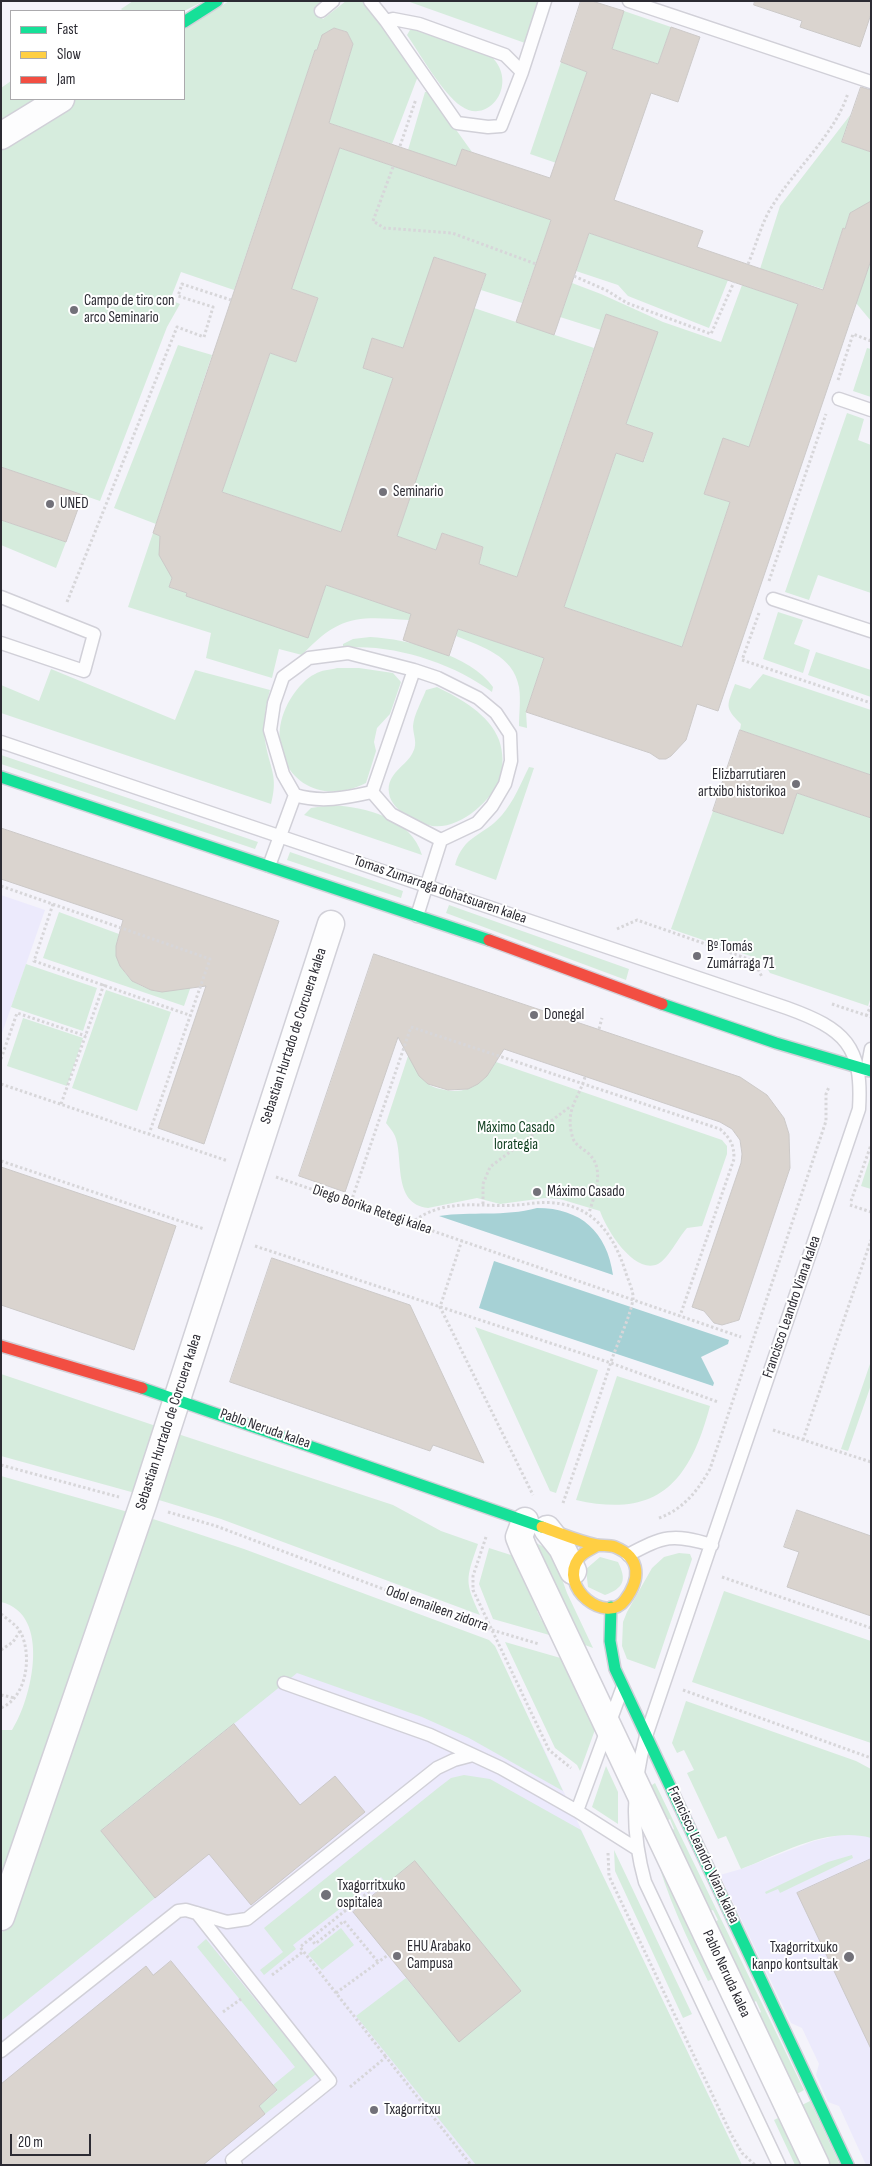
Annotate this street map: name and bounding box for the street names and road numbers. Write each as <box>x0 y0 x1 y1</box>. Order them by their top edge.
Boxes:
street label: Tomas Zumarraga dohatsuaren kalea <box>351 852 529 928</box>
street label: Sebastian Hurtado de Corcuera kalea <box>257 946 331 1126</box>
street label: Diego Borika Retegi kalea <box>310 1181 434 1239</box>
street label: Francisco Leandro Viana kalea <box>759 1234 825 1380</box>
street label: Sebastian Hurtado de Corcuera kalea <box>132 1332 206 1512</box>
street label: Pablo Neruda kalea <box>217 1405 313 1453</box>
street label: Odol emaileen zidorra <box>383 1582 491 1636</box>
street label: Francisco Leandro Viana kalea <box>663 1784 743 1926</box>
street label: Pablo Neruda kalea <box>698 1927 754 2021</box>

